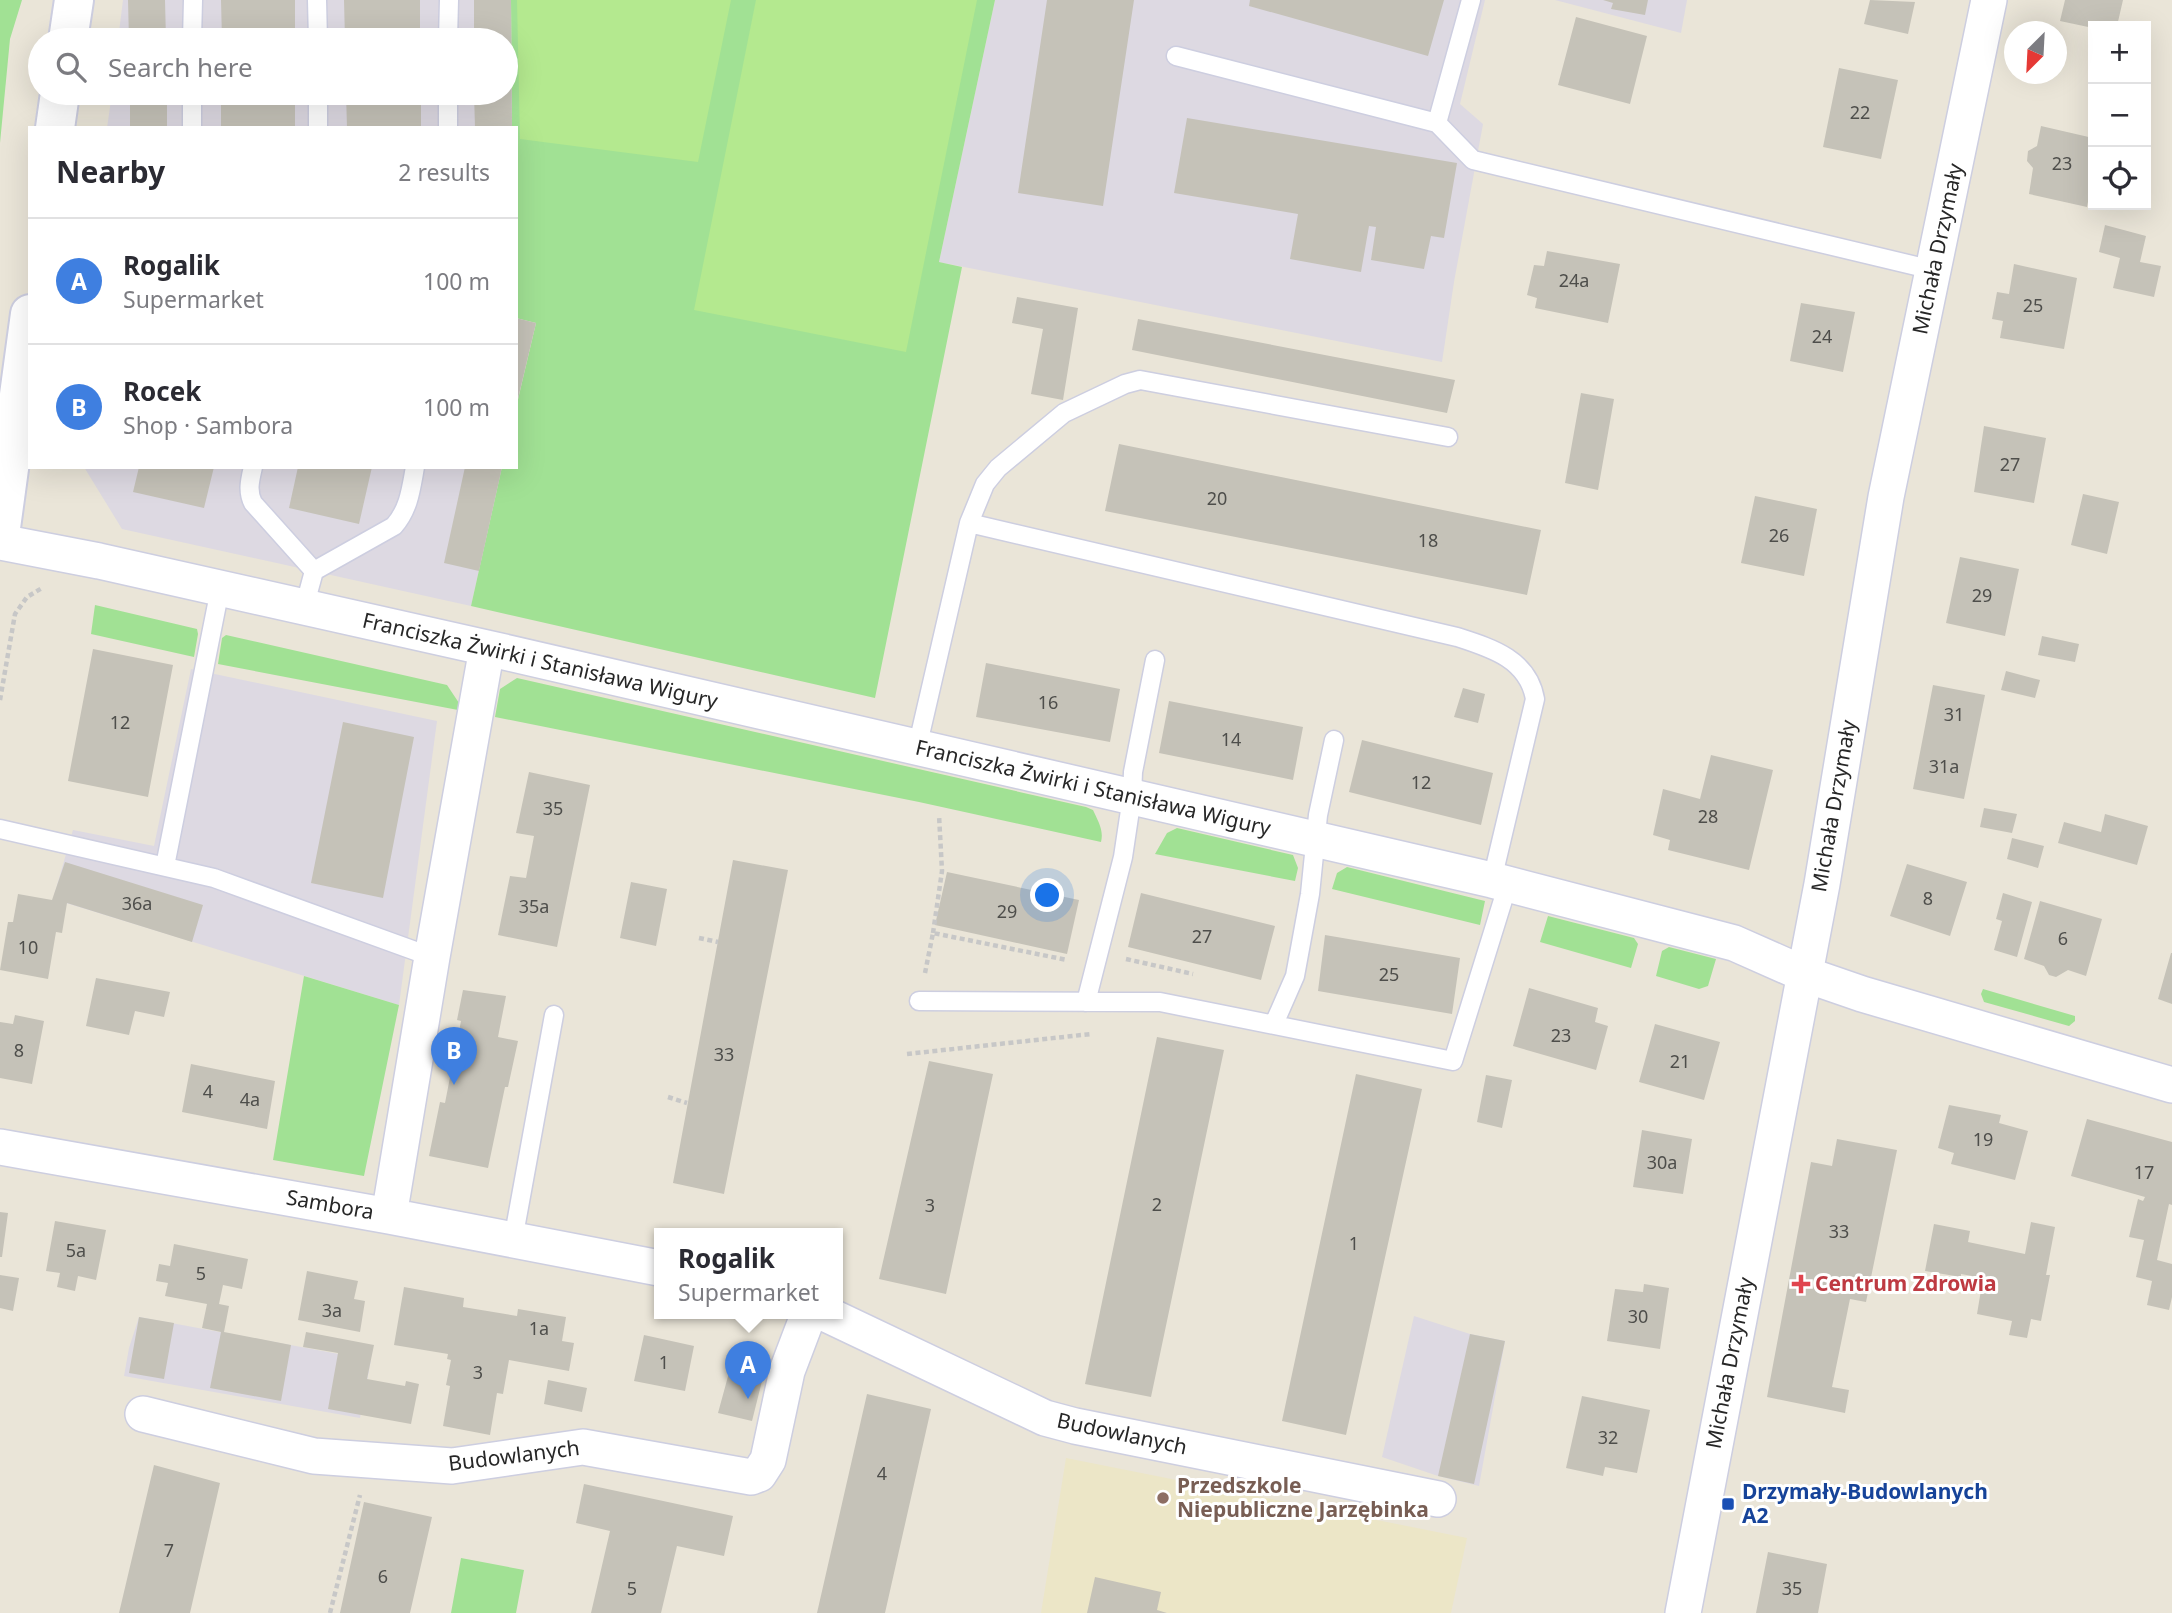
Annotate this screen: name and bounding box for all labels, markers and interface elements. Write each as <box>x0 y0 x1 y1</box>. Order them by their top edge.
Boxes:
north arrow <box>2004 21 2067 84</box>
map controls <box>2088 21 2151 210</box>
button: + <box>2088 21 2151 84</box>
search box <box>28 28 518 105</box>
icon: search <box>52 48 90 86</box>
text: Search here <box>108 49 253 85</box>
button: − <box>2088 84 2151 147</box>
house number: 22 <box>1850 100 1870 124</box>
button: locate <box>2088 147 2151 210</box>
text: Nearby <box>56 151 165 192</box>
house number: 23 <box>2052 151 2072 175</box>
text: 2 results <box>398 156 490 188</box>
street label: Michała Drzymały <box>1905 160 1969 337</box>
text: Rogalik <box>123 247 220 283</box>
text: A <box>71 265 87 297</box>
text: 100 m <box>423 265 490 297</box>
house number: 24a <box>1559 268 1589 292</box>
text: Supermarket <box>123 283 264 315</box>
house number: 25 <box>2023 293 2043 317</box>
house number: 24 <box>1812 324 1832 348</box>
text: Rocek <box>123 373 201 409</box>
text: B <box>71 391 87 423</box>
text: 100 m <box>423 391 490 423</box>
text: Shop · Sambora <box>123 409 293 441</box>
house number: 27 <box>2000 452 2020 476</box>
house number: 20 <box>1207 486 1227 510</box>
house number: 26 <box>1769 523 1789 547</box>
house number: 18 <box>1418 528 1438 552</box>
house number: 29 <box>1972 583 1992 607</box>
street label: Franciszka Żwirki i Stanisława Wigury <box>360 605 721 715</box>
house number: 16 <box>1038 690 1058 714</box>
house number: 31 <box>1944 702 1964 726</box>
house number: 12 <box>110 710 130 734</box>
street label: Michała Drzymały <box>1804 717 1862 894</box>
house number: 14 <box>1221 727 1241 751</box>
street label: Franciszka Żwirki i Stanisława Wigury <box>913 732 1274 842</box>
house number: 31a <box>1929 754 1959 778</box>
house number: 12 <box>1411 770 1431 794</box>
house number: 35 <box>543 796 563 820</box>
house number: 28 <box>1698 804 1718 828</box>
your location <box>1030 878 1064 912</box>
house number: 8 <box>1923 886 1933 910</box>
house number: 36a <box>122 891 152 915</box>
house number: 35a <box>519 894 549 918</box>
house number: 29 <box>997 899 1017 923</box>
house number: 27 <box>1192 924 1212 948</box>
house number: 6 <box>2058 926 2068 950</box>
house number: 10 <box>18 935 38 959</box>
house number: 25 <box>1379 962 1399 986</box>
house number: 23 <box>1551 1023 1571 1047</box>
pin: B <box>431 1027 477 1085</box>
house number: 8 <box>14 1038 24 1062</box>
house number: 33 <box>714 1042 734 1066</box>
house number: 21 <box>1670 1049 1690 1073</box>
house number: 4 <box>203 1079 213 1103</box>
house number: 4a <box>240 1087 260 1111</box>
house number: 19 <box>1973 1127 1993 1151</box>
house number: 30a <box>1647 1150 1677 1174</box>
house number: 17 <box>2134 1160 2154 1184</box>
street label: Sambora <box>284 1183 376 1225</box>
house number: 2 <box>1152 1192 1162 1216</box>
house number: 3 <box>925 1193 935 1217</box>
house number: 33 <box>1829 1219 1849 1243</box>
popup <box>654 1228 843 1319</box>
house number: 1 <box>1349 1231 1359 1255</box>
house number: 5a <box>66 1238 86 1262</box>
text: Rogalik <box>678 1240 775 1276</box>
house number: 5 <box>196 1261 206 1285</box>
place label: Centrum Zdrowia <box>1815 1269 1997 1297</box>
street label: Michała Drzymały <box>1699 1274 1759 1451</box>
text: Supermarket <box>678 1276 819 1308</box>
marker: Centrum Zdrowia <box>1793 1276 1809 1292</box>
house number: 3a <box>322 1298 342 1322</box>
house number: 30 <box>1628 1304 1648 1328</box>
house number: 1a <box>529 1316 549 1340</box>
pin: A <box>725 1341 771 1399</box>
house number: 1 <box>659 1350 669 1374</box>
house number: 3 <box>473 1360 483 1384</box>
street label: Budowlanych <box>1055 1406 1190 1460</box>
house number: 32 <box>1598 1425 1618 1449</box>
street label: Budowlanych <box>447 1433 581 1477</box>
house number: 4 <box>877 1461 887 1485</box>
place label: Przedszkole Niepubliczne Jarzębinka <box>1177 1471 1429 1523</box>
place label: Drzymały-Budowlanych A2 <box>1742 1477 1988 1529</box>
marker: Przedszkole Niepubliczne Jarzębinka <box>1155 1490 1171 1506</box>
marker: Drzymały-Budowlanych A2 <box>1720 1496 1736 1512</box>
house number: 7 <box>164 1538 174 1562</box>
house number: 6 <box>378 1564 388 1588</box>
house number: 5 <box>627 1576 637 1600</box>
house number: 35 <box>1782 1576 1802 1600</box>

